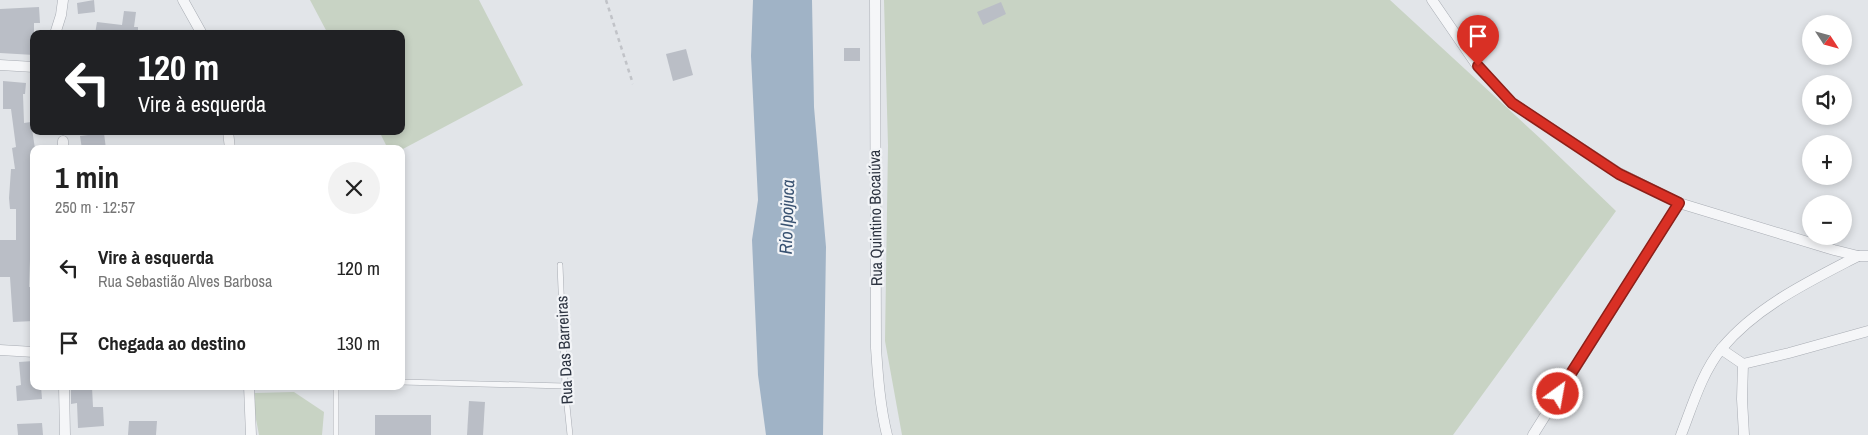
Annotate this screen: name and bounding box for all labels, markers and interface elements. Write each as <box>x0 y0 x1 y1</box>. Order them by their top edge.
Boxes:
pin <box>1457 15 1499 66</box>
north arrow <box>1802 15 1852 65</box>
map controls <box>1802 15 1852 245</box>
icon: arrive <box>1464 22 1492 50</box>
text: 120 m <box>138 44 219 91</box>
icon: left <box>55 50 120 115</box>
button: sound <box>1802 75 1852 125</box>
text: Vire à esquerda <box>138 89 266 119</box>
button: + <box>1802 135 1852 185</box>
street label: Rua Quintino Bocaiúva <box>863 149 887 286</box>
text: 1 min <box>55 157 119 197</box>
button: close <box>328 162 380 214</box>
water label: Rio Ipojuca <box>773 179 800 255</box>
button: − <box>1802 195 1852 245</box>
text: 250 m · 12:57 <box>55 196 135 218</box>
text: Vire à esquerda <box>98 244 214 270</box>
icon: left <box>55 254 83 282</box>
text: 120 m <box>337 255 380 281</box>
text: Rua Sebastião Alves Barbosa <box>98 270 272 292</box>
street label: Rua Das Barreiras <box>550 295 578 405</box>
icon: arrive <box>55 329 83 357</box>
text: Chegada ao destino <box>98 330 246 356</box>
text: 130 m <box>337 330 380 356</box>
position arrow <box>1531 367 1583 419</box>

